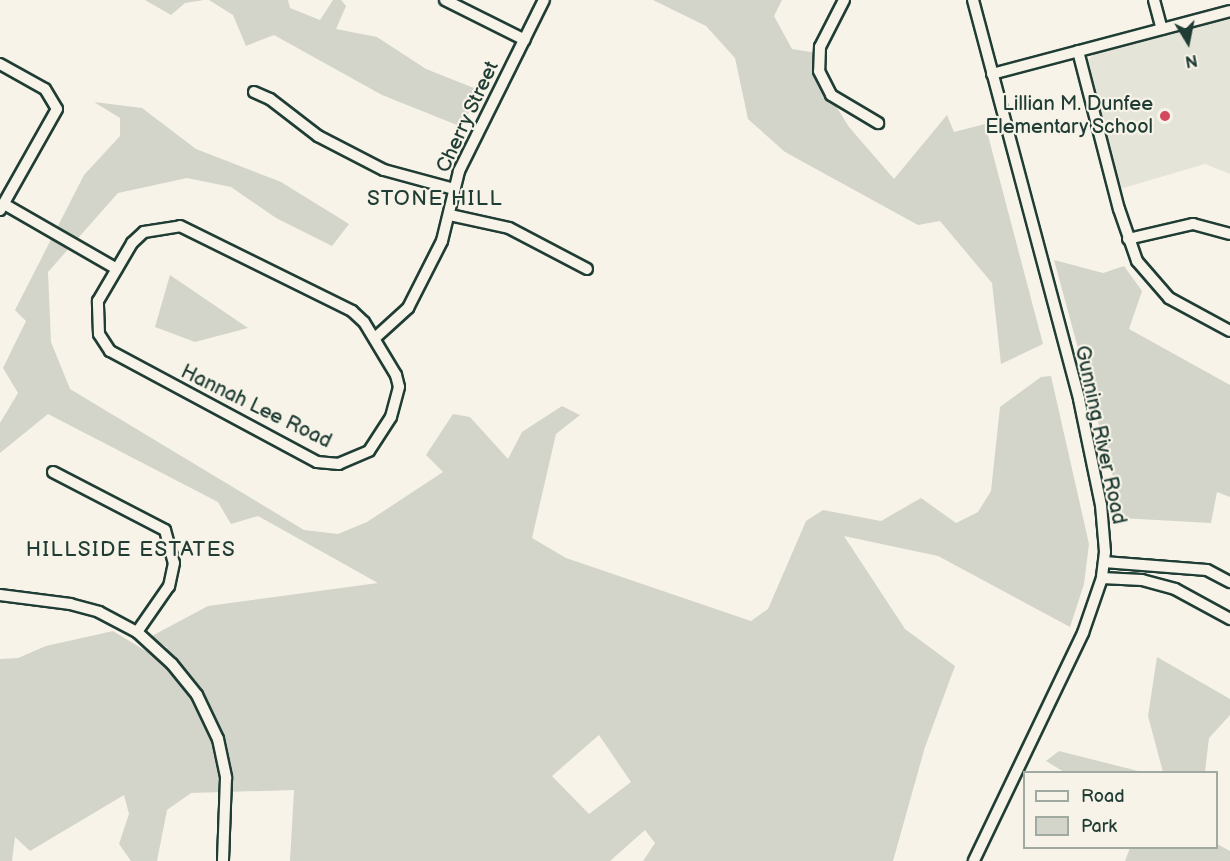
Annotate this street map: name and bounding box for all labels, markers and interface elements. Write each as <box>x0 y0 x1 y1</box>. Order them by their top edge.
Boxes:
north arrow <box>1158 12 1218 72</box>
text: N <box>1184 50 1199 71</box>
street label: Cherry Street <box>431 57 505 177</box>
place label: Lillian M. Dunfee Elementary School <box>983 92 1153 139</box>
marker: Lillian M. Dunfee Elementary School <box>1158 109 1172 123</box>
district label: STONE HILL <box>367 186 503 212</box>
street label: Gunning River Road <box>1069 343 1131 527</box>
street label: Hannah Lee Road <box>177 360 335 454</box>
district label: HILLSIDE ESTATES <box>26 537 236 563</box>
legend <box>1023 771 1218 849</box>
text: Road <box>1081 786 1125 807</box>
text: Park <box>1081 816 1117 837</box>

